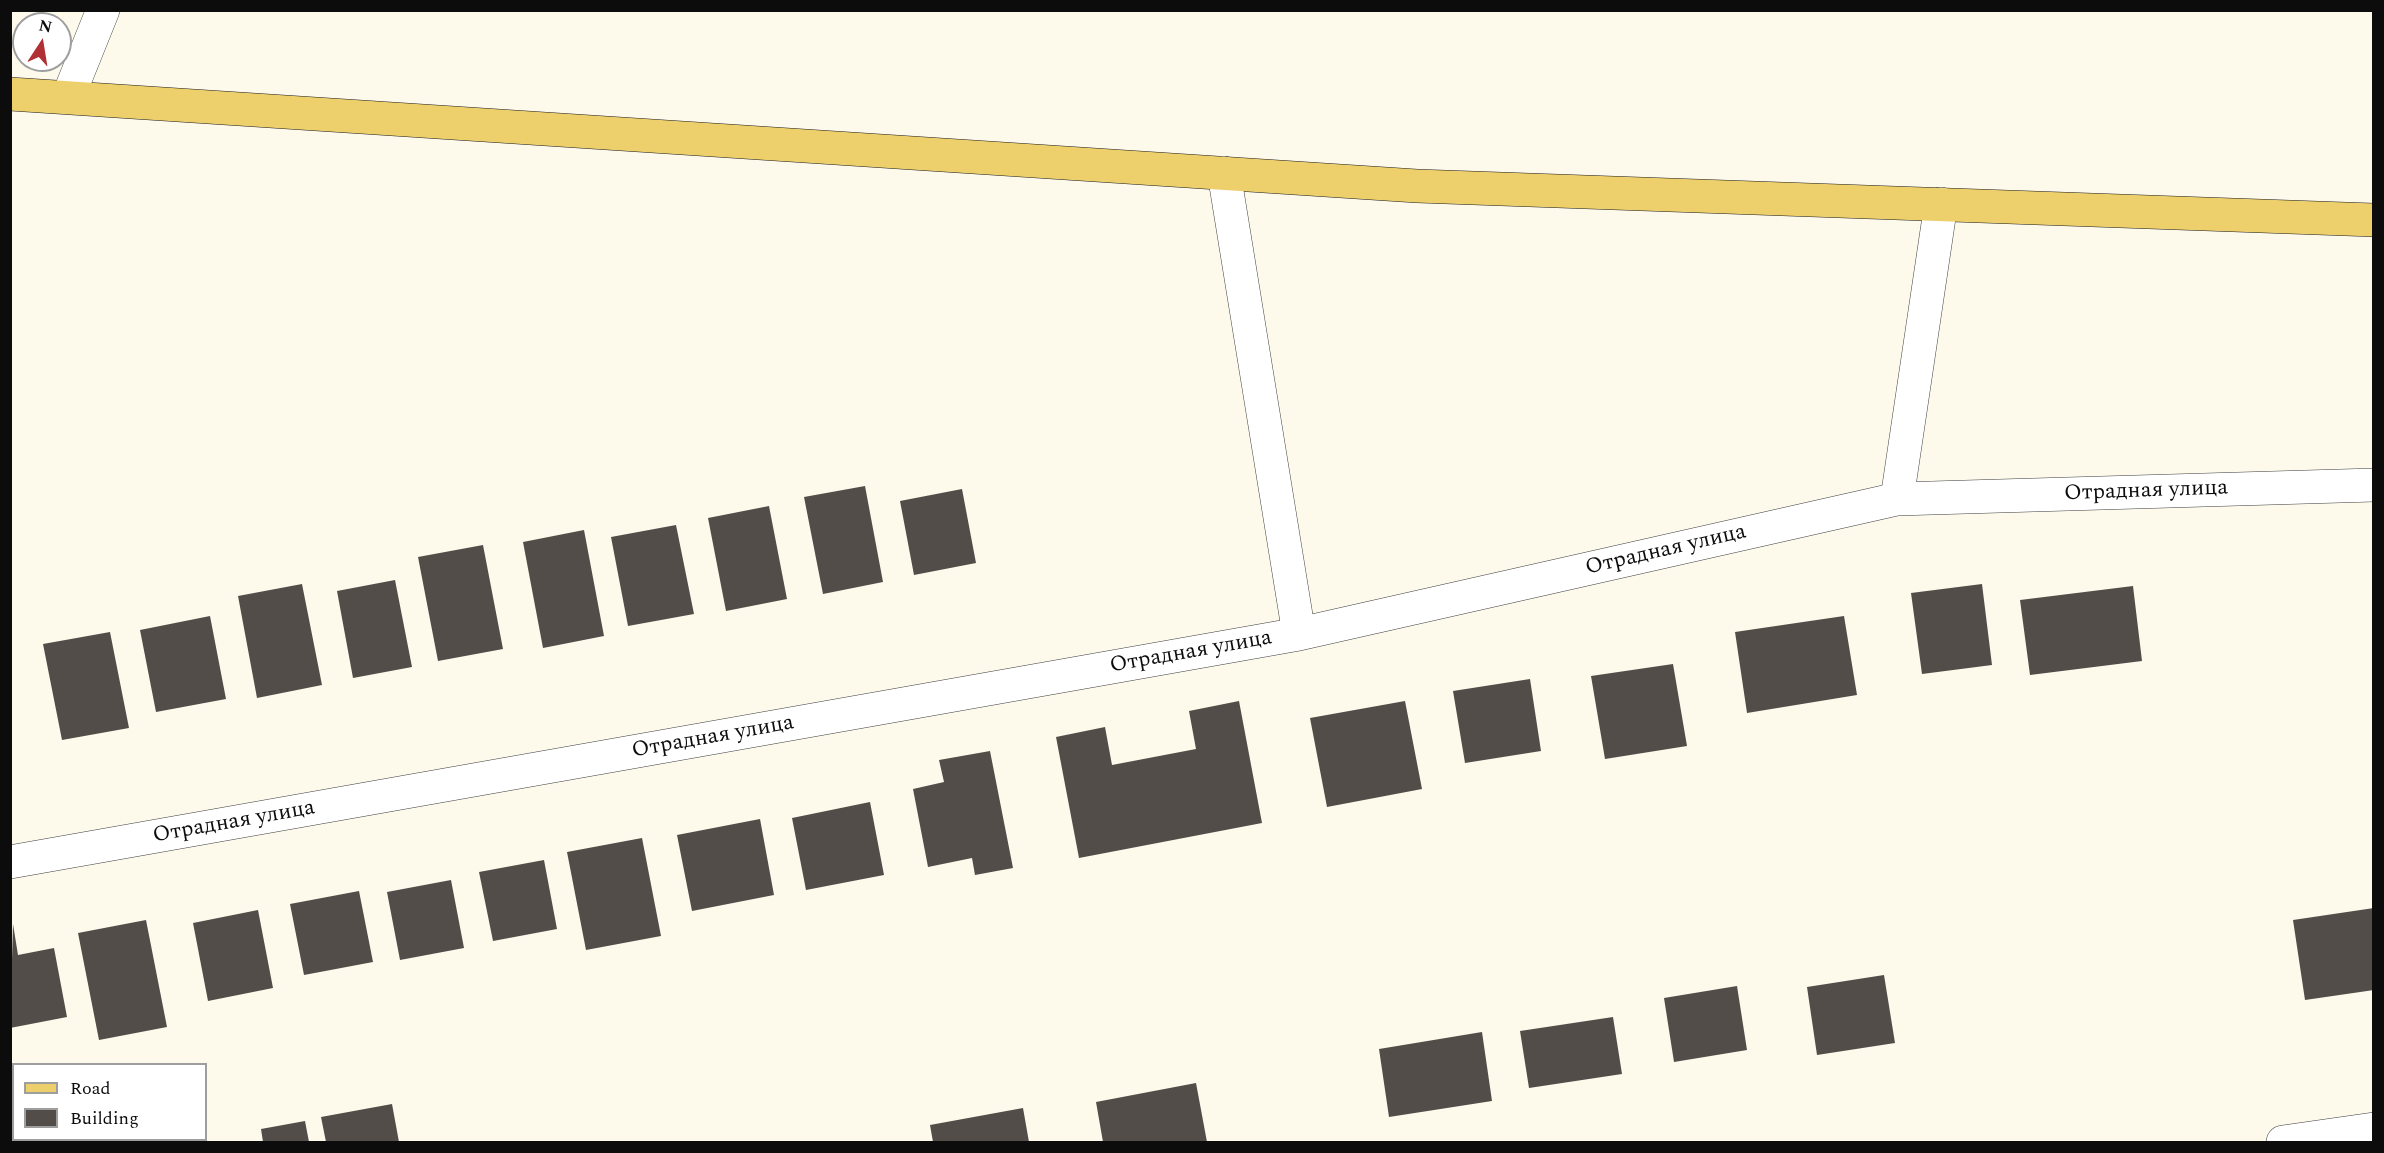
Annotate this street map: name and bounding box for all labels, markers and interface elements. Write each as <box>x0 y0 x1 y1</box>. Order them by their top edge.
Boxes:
north arrow <box>12 12 72 72</box>
text: N <box>36 13 54 39</box>
street label: Отрадная улица <box>2064 476 2228 508</box>
street label: Отрадная улица <box>1583 520 1749 582</box>
street label: Отрадная улица <box>1108 626 1274 680</box>
street label: Отрадная улица <box>630 711 796 765</box>
street label: Отрадная улица <box>151 796 317 850</box>
legend <box>12 1063 207 1141</box>
text: Road <box>70 1075 111 1102</box>
text: Building <box>70 1105 139 1132</box>

